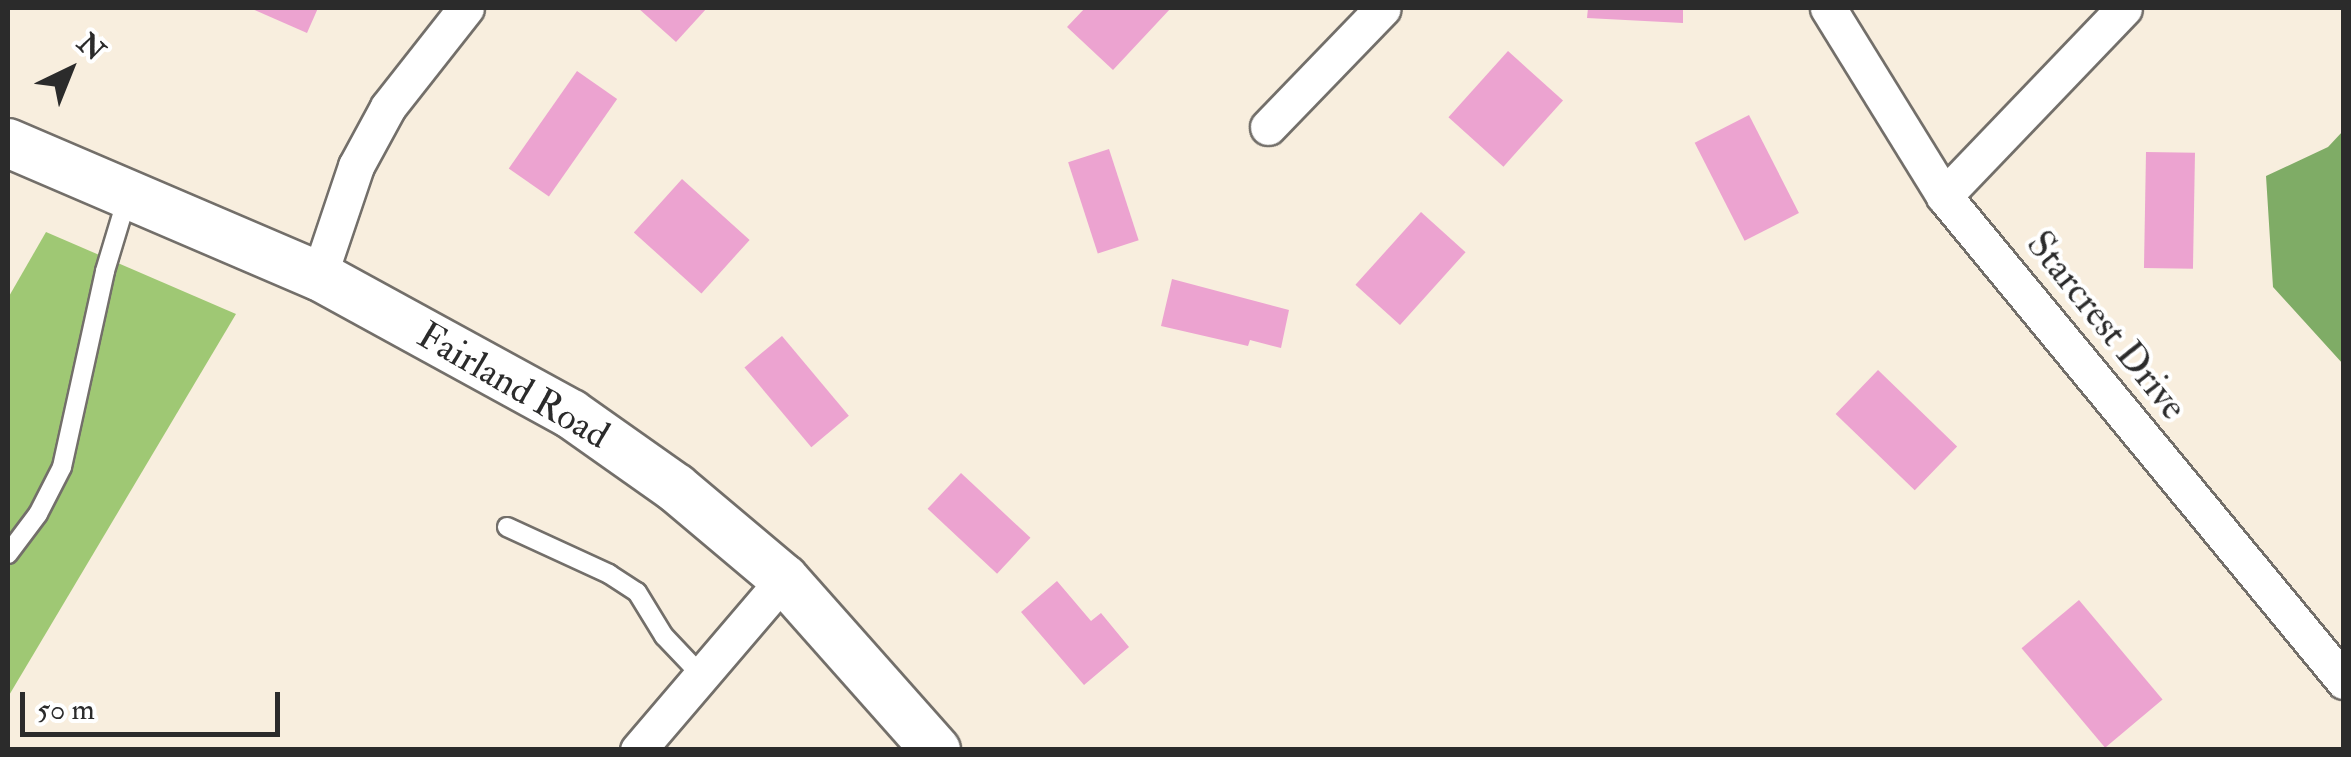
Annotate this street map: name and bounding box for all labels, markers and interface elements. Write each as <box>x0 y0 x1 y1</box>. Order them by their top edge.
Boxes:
north arrow <box>20 20 120 120</box>
text: N <box>70 26 112 69</box>
street label: Starcrest Drive <box>2016 223 2196 429</box>
street label: Fairland Road <box>409 313 617 459</box>
scale bar <box>25 672 285 734</box>
text: 50 m <box>37 691 95 728</box>

